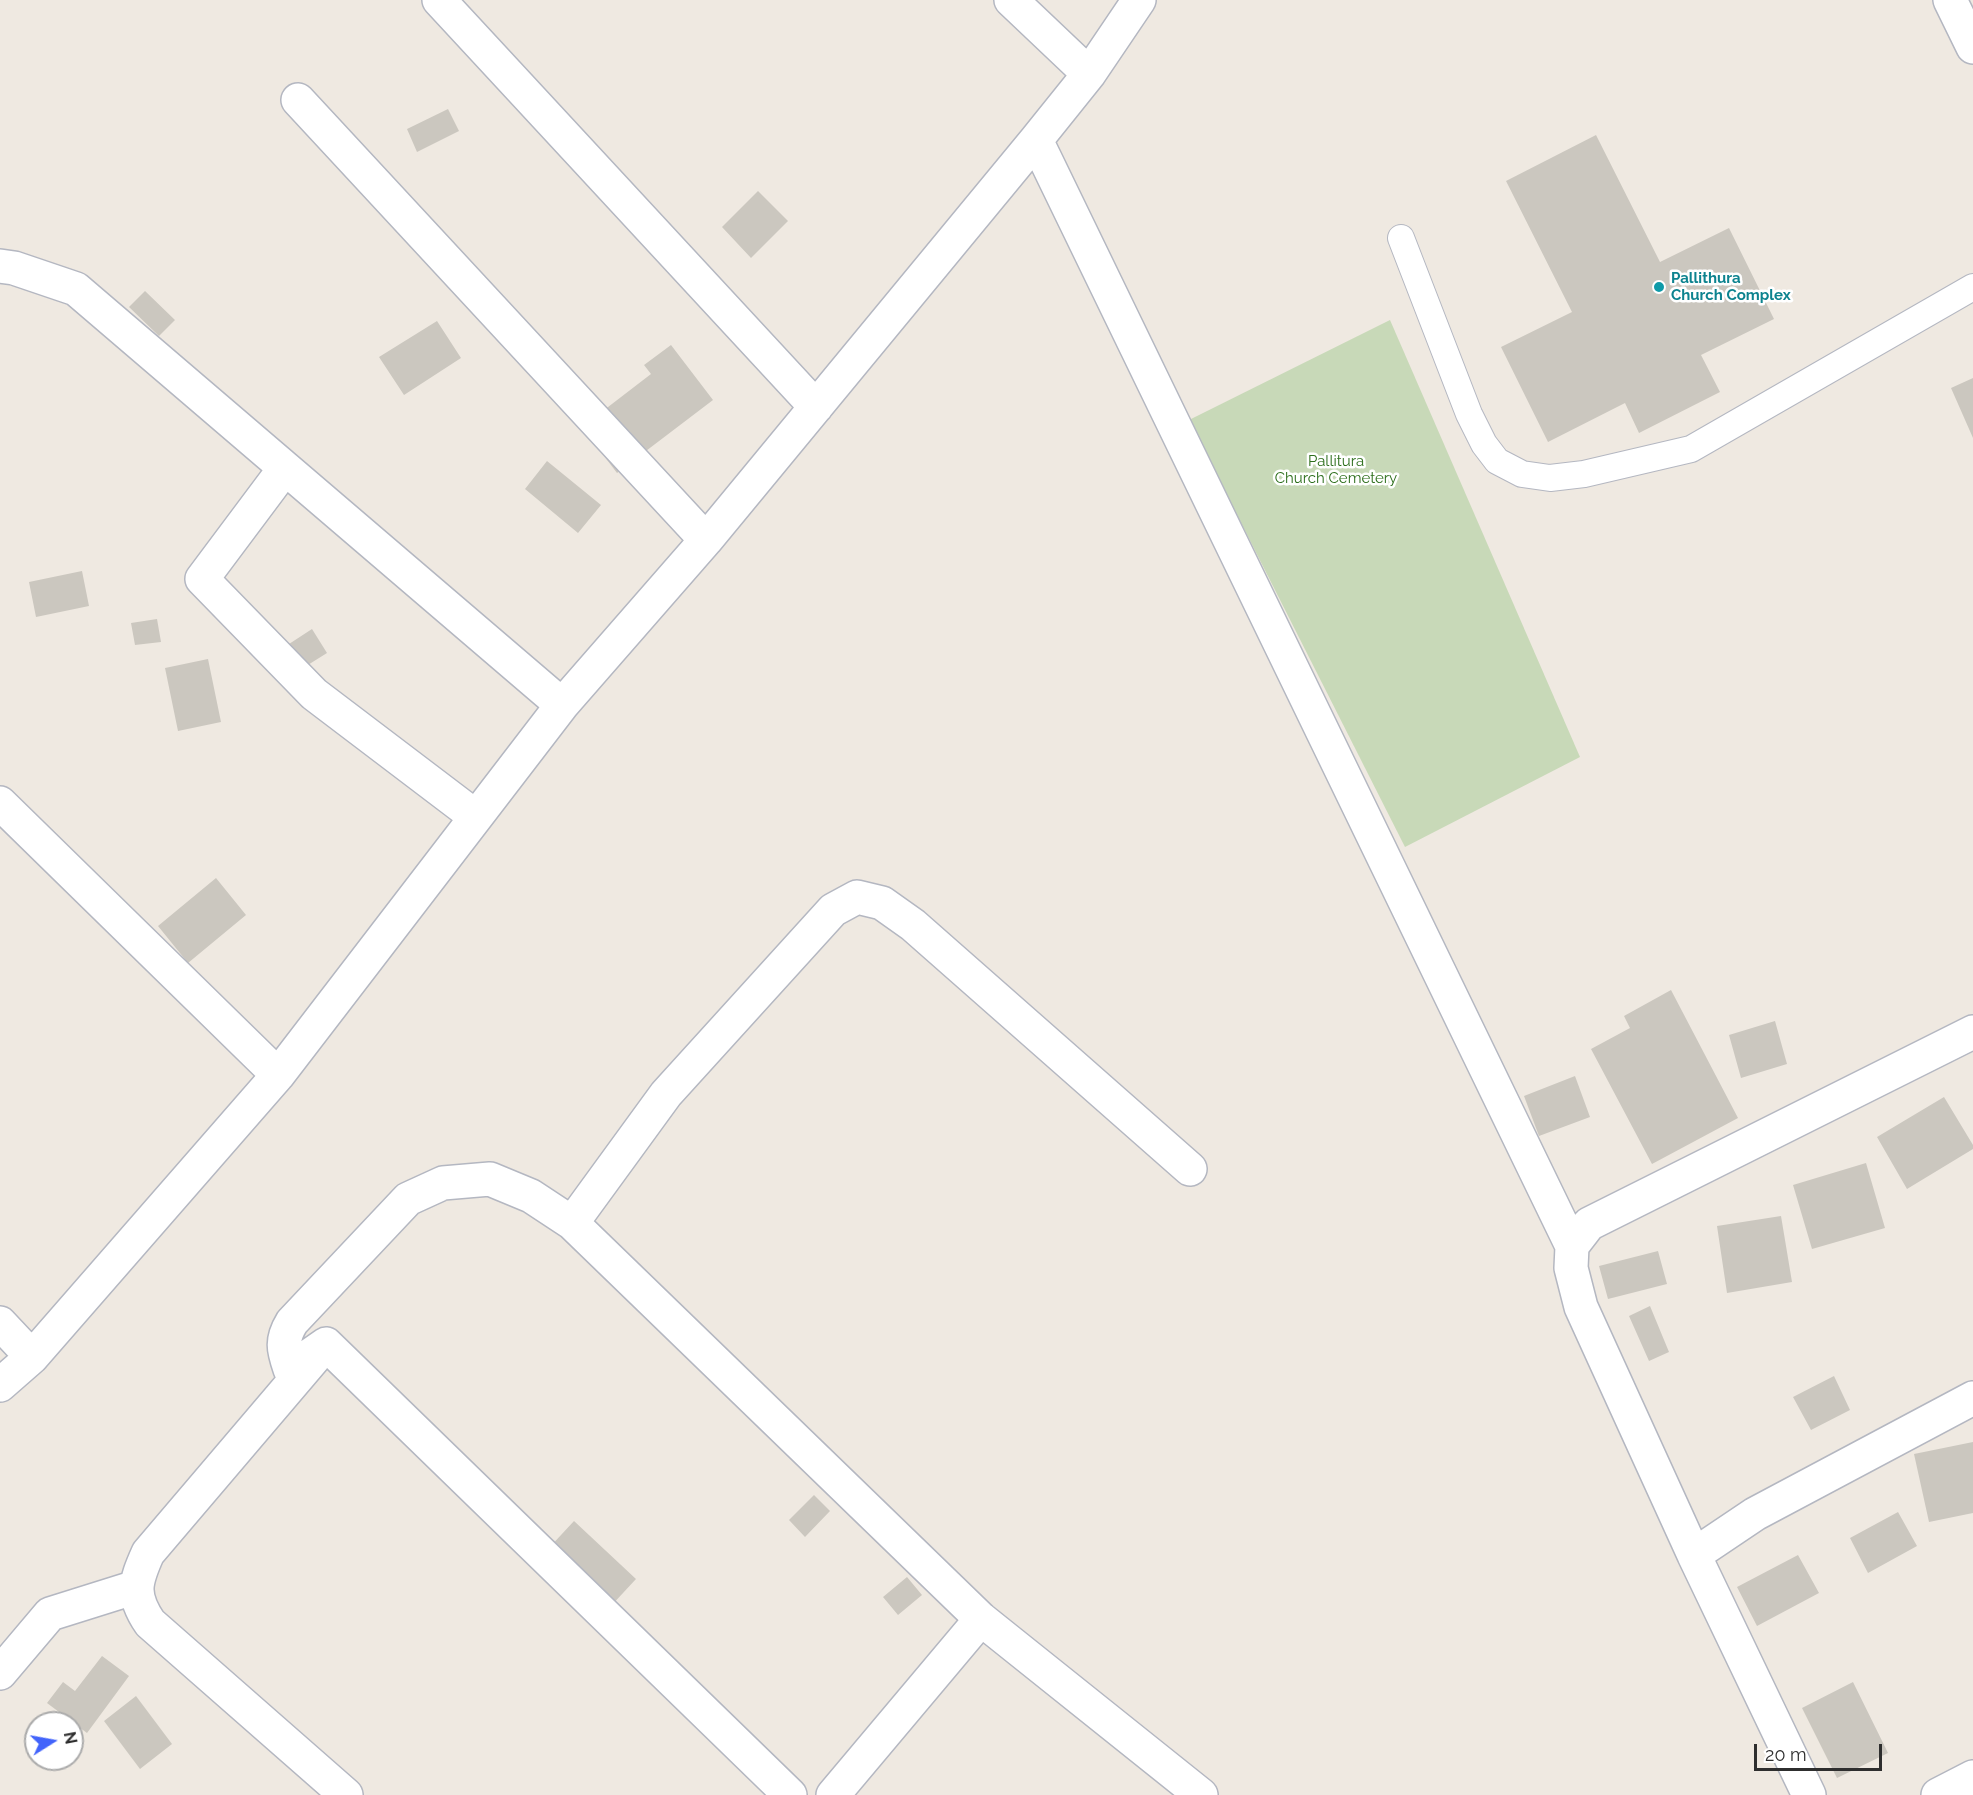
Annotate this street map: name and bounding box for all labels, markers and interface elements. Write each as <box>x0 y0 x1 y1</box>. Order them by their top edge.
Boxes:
place label: Pallithura Church Complex <box>1671 269 1791 304</box>
marker: Pallithura Church Complex <box>1652 280 1666 294</box>
park label: Pallitura Church Cemetery <box>1275 452 1397 487</box>
north arrow <box>24 1711 84 1771</box>
text: N <box>60 1730 81 1746</box>
scale bar <box>1757 1732 1884 1770</box>
text: 20 m <box>1765 1744 1807 1765</box>

